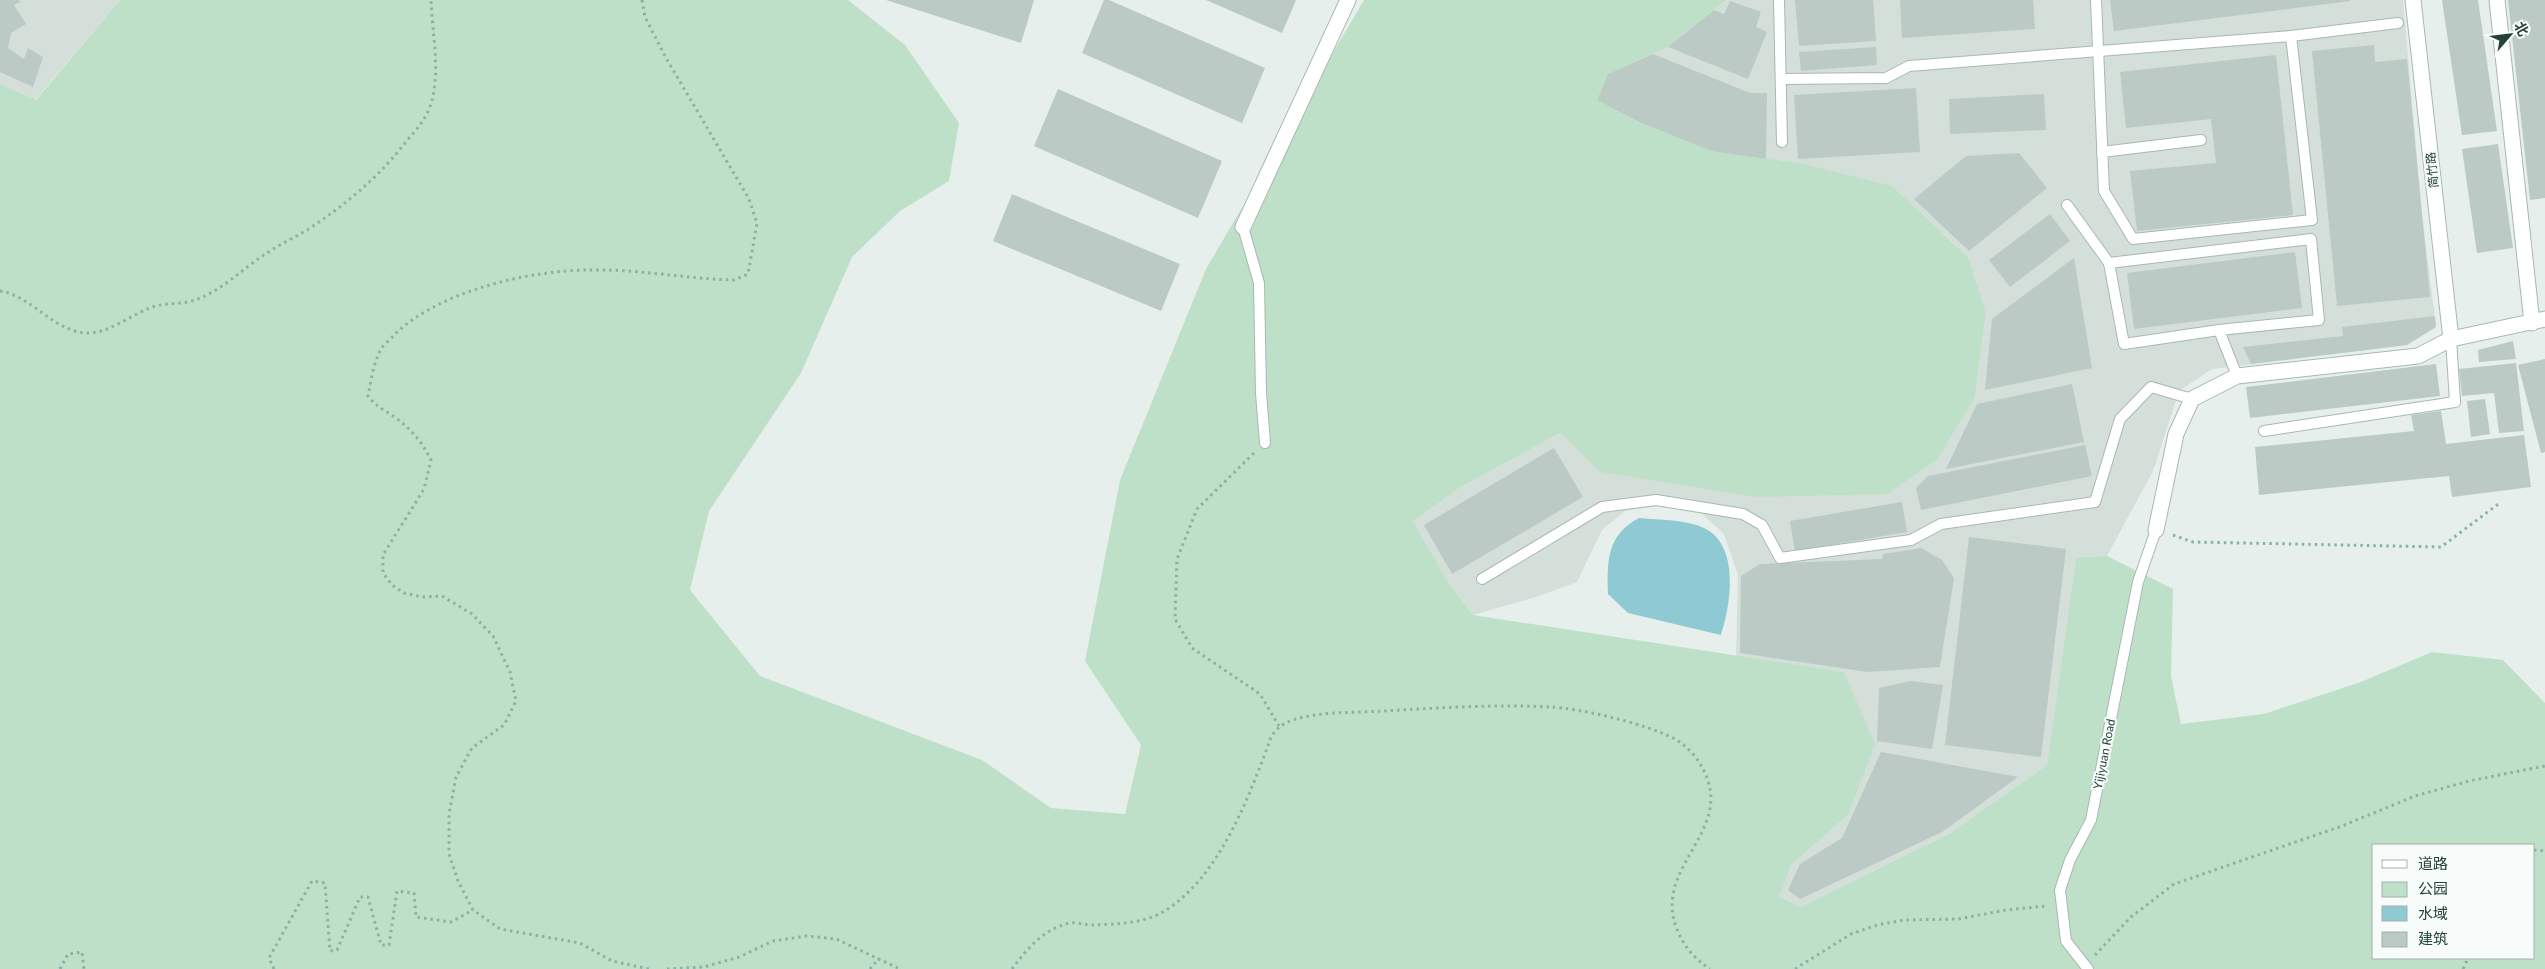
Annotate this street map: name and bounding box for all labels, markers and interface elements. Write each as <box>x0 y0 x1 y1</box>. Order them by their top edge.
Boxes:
north arrow <box>2485 10 2535 60</box>
text: 北 <box>2511 18 2533 39</box>
street label: 简竹路 <box>2423 151 2441 189</box>
street label: Yijiyuan Road <box>2090 718 2118 790</box>
legend <box>2372 844 2535 959</box>
text: 道路 <box>2418 854 2448 872</box>
text: 公园 <box>2418 879 2448 897</box>
text: 水域 <box>2418 904 2448 922</box>
text: 建筑 <box>2418 929 2448 947</box>

